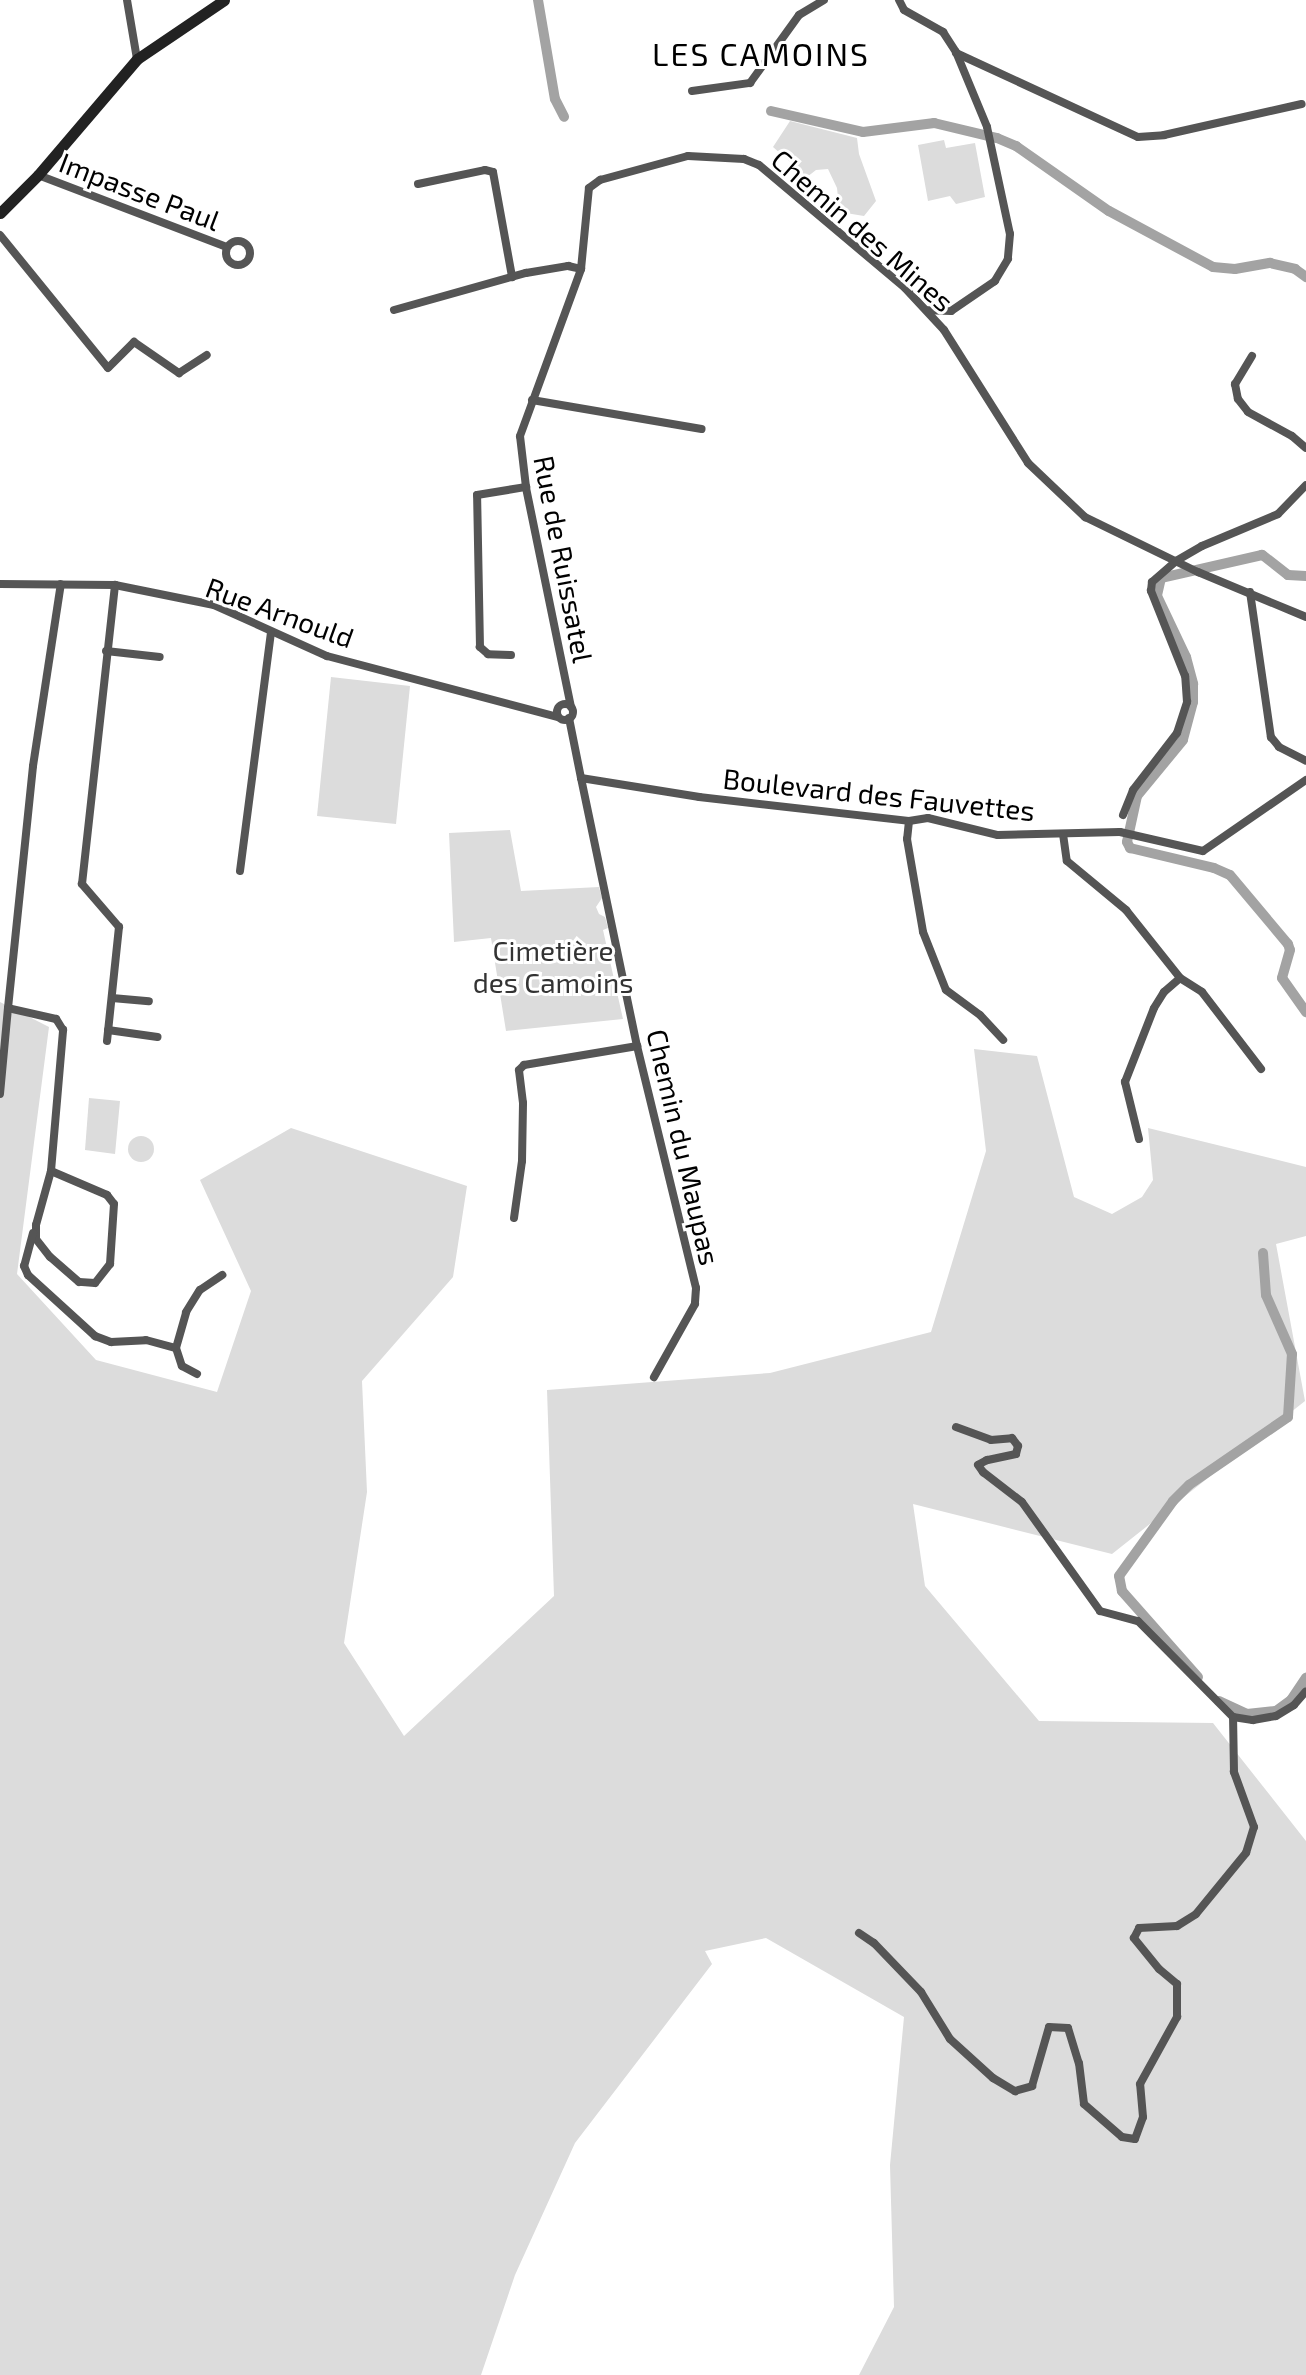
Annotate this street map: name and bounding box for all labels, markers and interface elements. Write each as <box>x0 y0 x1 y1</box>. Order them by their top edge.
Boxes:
district label: LES CAMOINS <box>652 34 870 72</box>
street label: Chemin des Mines <box>765 142 961 318</box>
street label: Impasse Paul <box>55 145 225 237</box>
street label: Rue de Ruissatel <box>527 453 601 665</box>
street label: Rue Arnould <box>201 570 359 654</box>
street label: Boulevard des Fauvettes <box>721 761 1037 827</box>
park label: Cimetière des Camoins <box>473 933 633 999</box>
street label: Chemin du Maupas <box>640 1026 728 1268</box>

